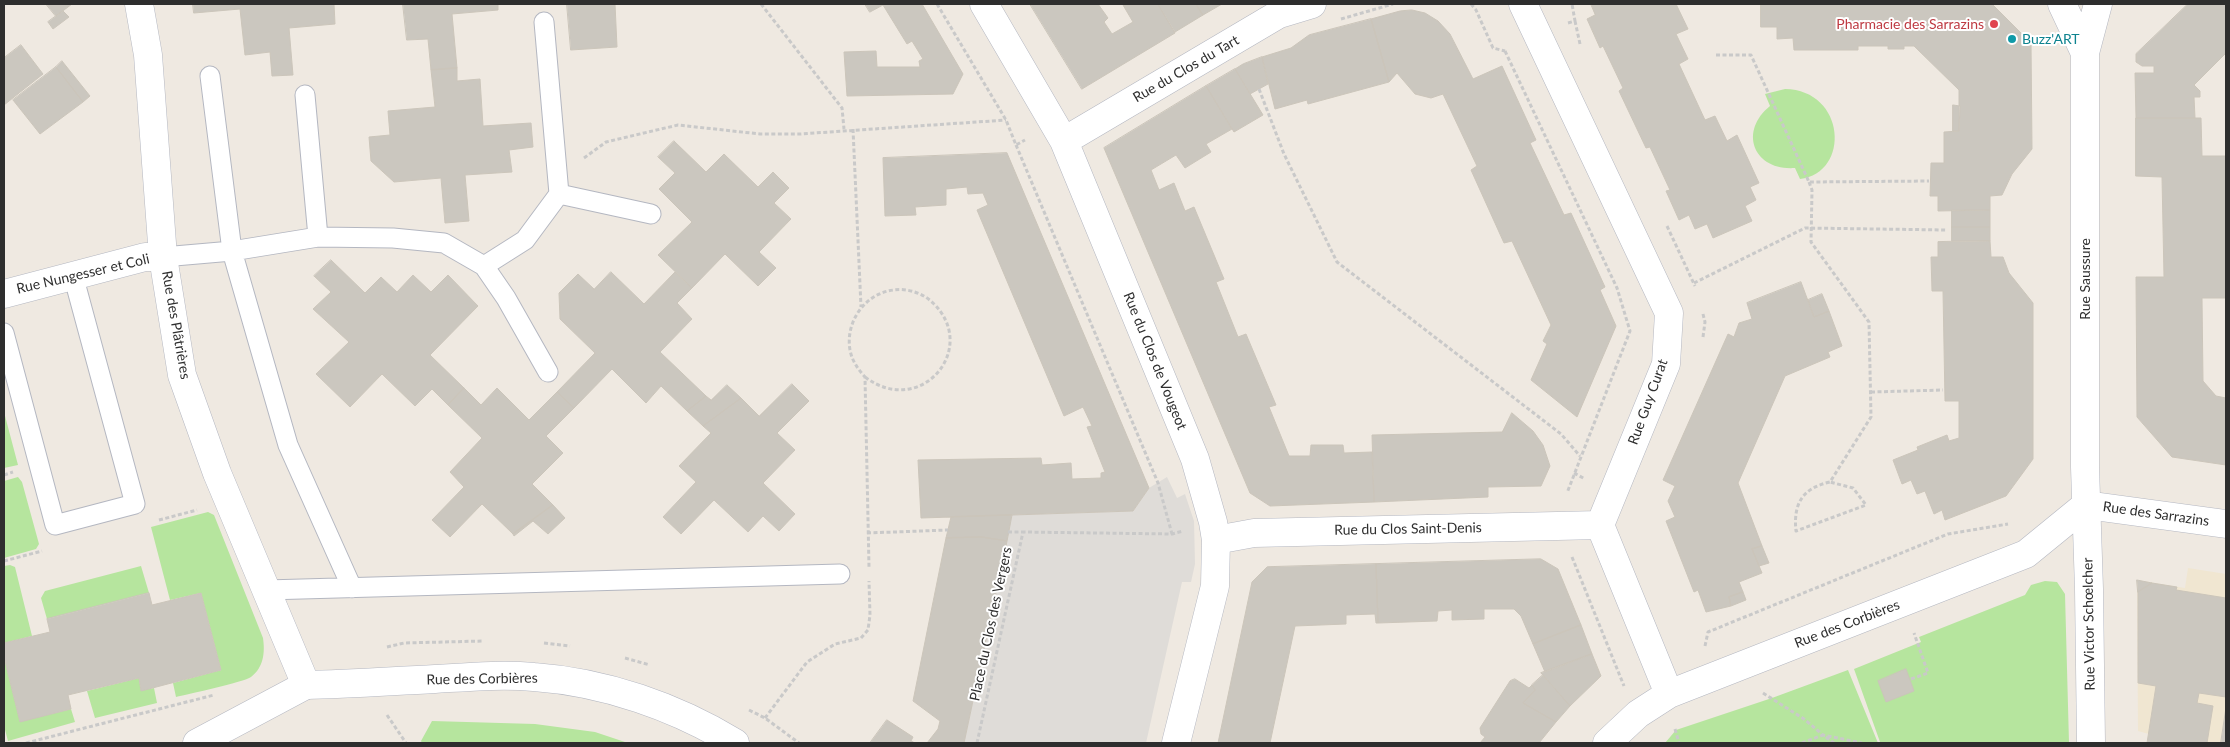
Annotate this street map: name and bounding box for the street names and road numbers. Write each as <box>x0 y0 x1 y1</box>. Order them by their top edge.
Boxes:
street label: Rue du Clos du Tart <box>1130 32 1242 106</box>
street label: Rue Saussure <box>2077 238 2093 320</box>
street label: Rue Nungesser et Coli <box>15 251 151 297</box>
street label: Rue des Plâtrières <box>158 269 194 381</box>
street label: Rue du Clos de Vougeot <box>1120 290 1190 432</box>
street label: Rue Guy Curat <box>1625 357 1671 447</box>
street label: Rue des Sarrazins <box>2102 498 2210 530</box>
street label: Rue du Clos Saint-Denis <box>1334 519 1482 539</box>
street label: Place du Clos des Vergers <box>966 545 1016 703</box>
street label: Rue Victor Schœlcher <box>2079 557 2099 691</box>
street label: Rue des Corbières <box>1792 596 1902 652</box>
street label: Rue des Corbières <box>426 670 538 688</box>

